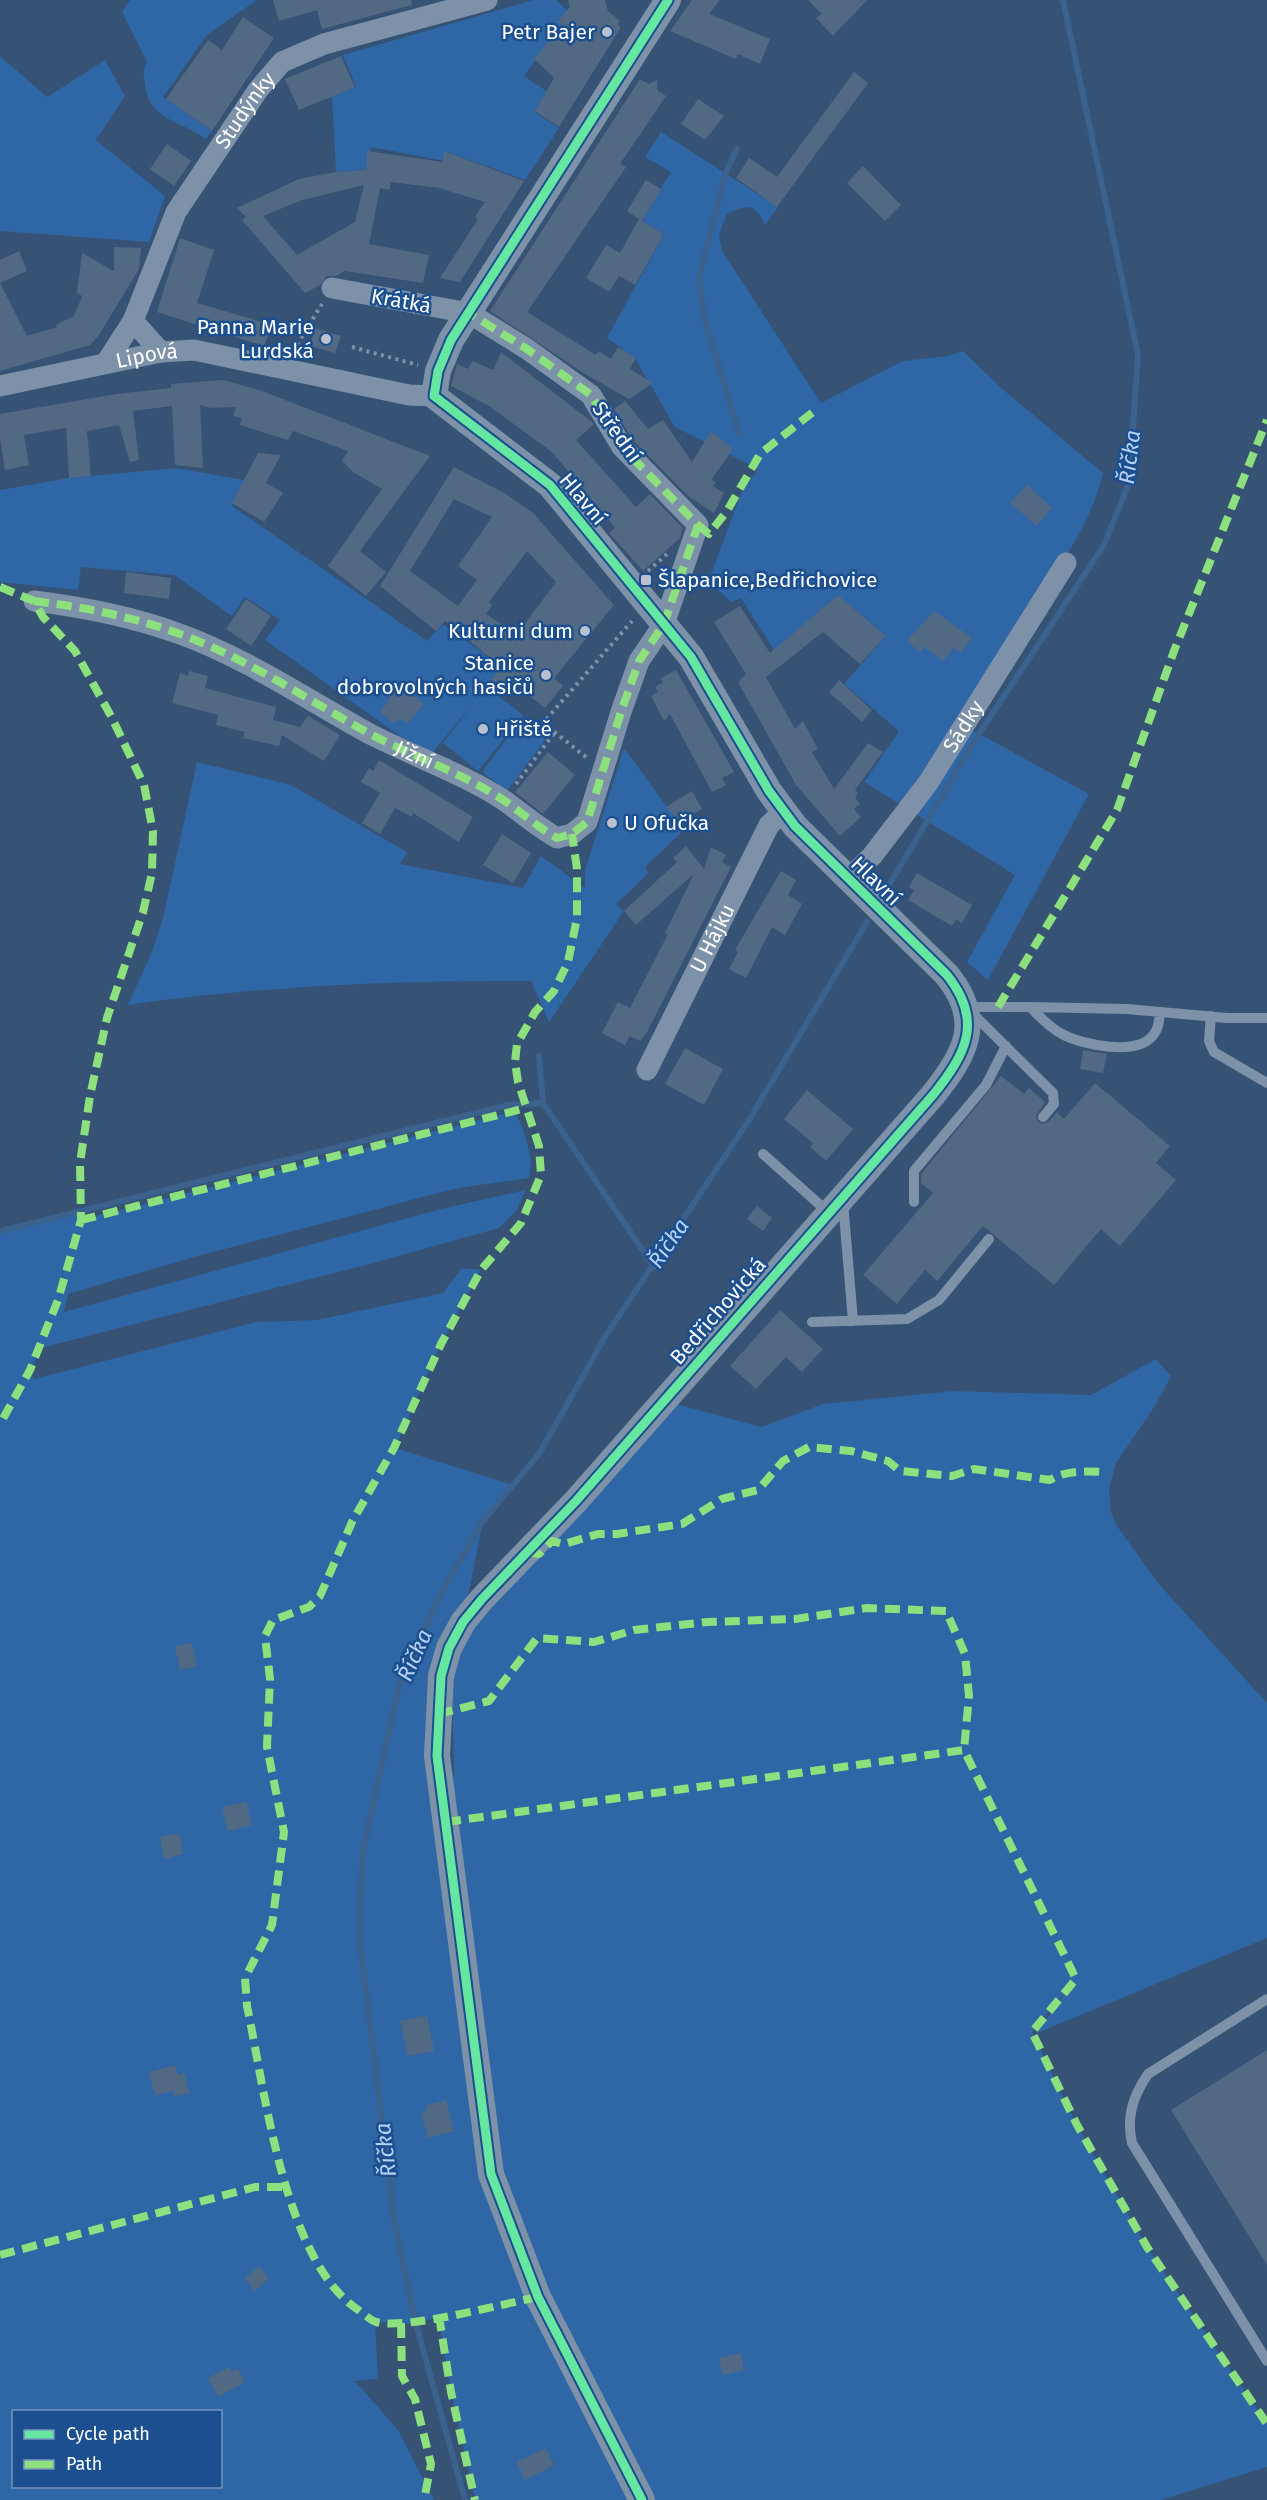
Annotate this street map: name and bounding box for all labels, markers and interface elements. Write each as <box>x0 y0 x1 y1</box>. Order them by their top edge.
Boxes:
place label: Petr Bajer <box>501 19 595 45</box>
marker: Petr Bajer <box>600 25 614 39</box>
street label: Studýnky <box>209 66 281 154</box>
street label: Krátká <box>369 283 433 319</box>
place label: Panna Marie Lurdská <box>197 314 314 364</box>
marker: Panna Marie Lurdská <box>319 332 333 346</box>
street label: Lipová <box>113 338 178 374</box>
street label: Střední <box>586 397 648 468</box>
water label: Říčka <box>1113 429 1146 486</box>
street label: Hlavní <box>554 468 612 530</box>
place label: Šlapanice,Bedřichovice <box>658 567 877 593</box>
marker: Šlapanice,Bedřichovice <box>639 573 653 587</box>
place label: Kulturni dum <box>448 618 573 644</box>
marker: Kulturni dum <box>578 624 592 638</box>
place label: Stanice dobrovolných hasičů <box>337 650 534 700</box>
marker: Stanice dobrovolných hasičů <box>539 668 553 682</box>
street label: Sádky <box>937 695 990 757</box>
place label: Hřiště <box>495 716 552 742</box>
marker: Hřiště <box>476 722 490 736</box>
street label: Jižní <box>391 735 438 775</box>
place label: U Ofučka <box>624 810 709 836</box>
marker: U Ofučka <box>605 816 619 830</box>
street label: Hlavní <box>845 851 907 911</box>
street label: U Hájku <box>684 900 741 977</box>
water label: Říčka <box>642 1213 695 1273</box>
street label: Bedřichovická <box>664 1252 772 1370</box>
water label: Říčka <box>391 1625 438 1685</box>
water label: Říčka <box>369 2121 402 2178</box>
legend <box>12 2410 222 2488</box>
text: Cycle path <box>66 2423 150 2445</box>
text: Path <box>66 2453 102 2475</box>

